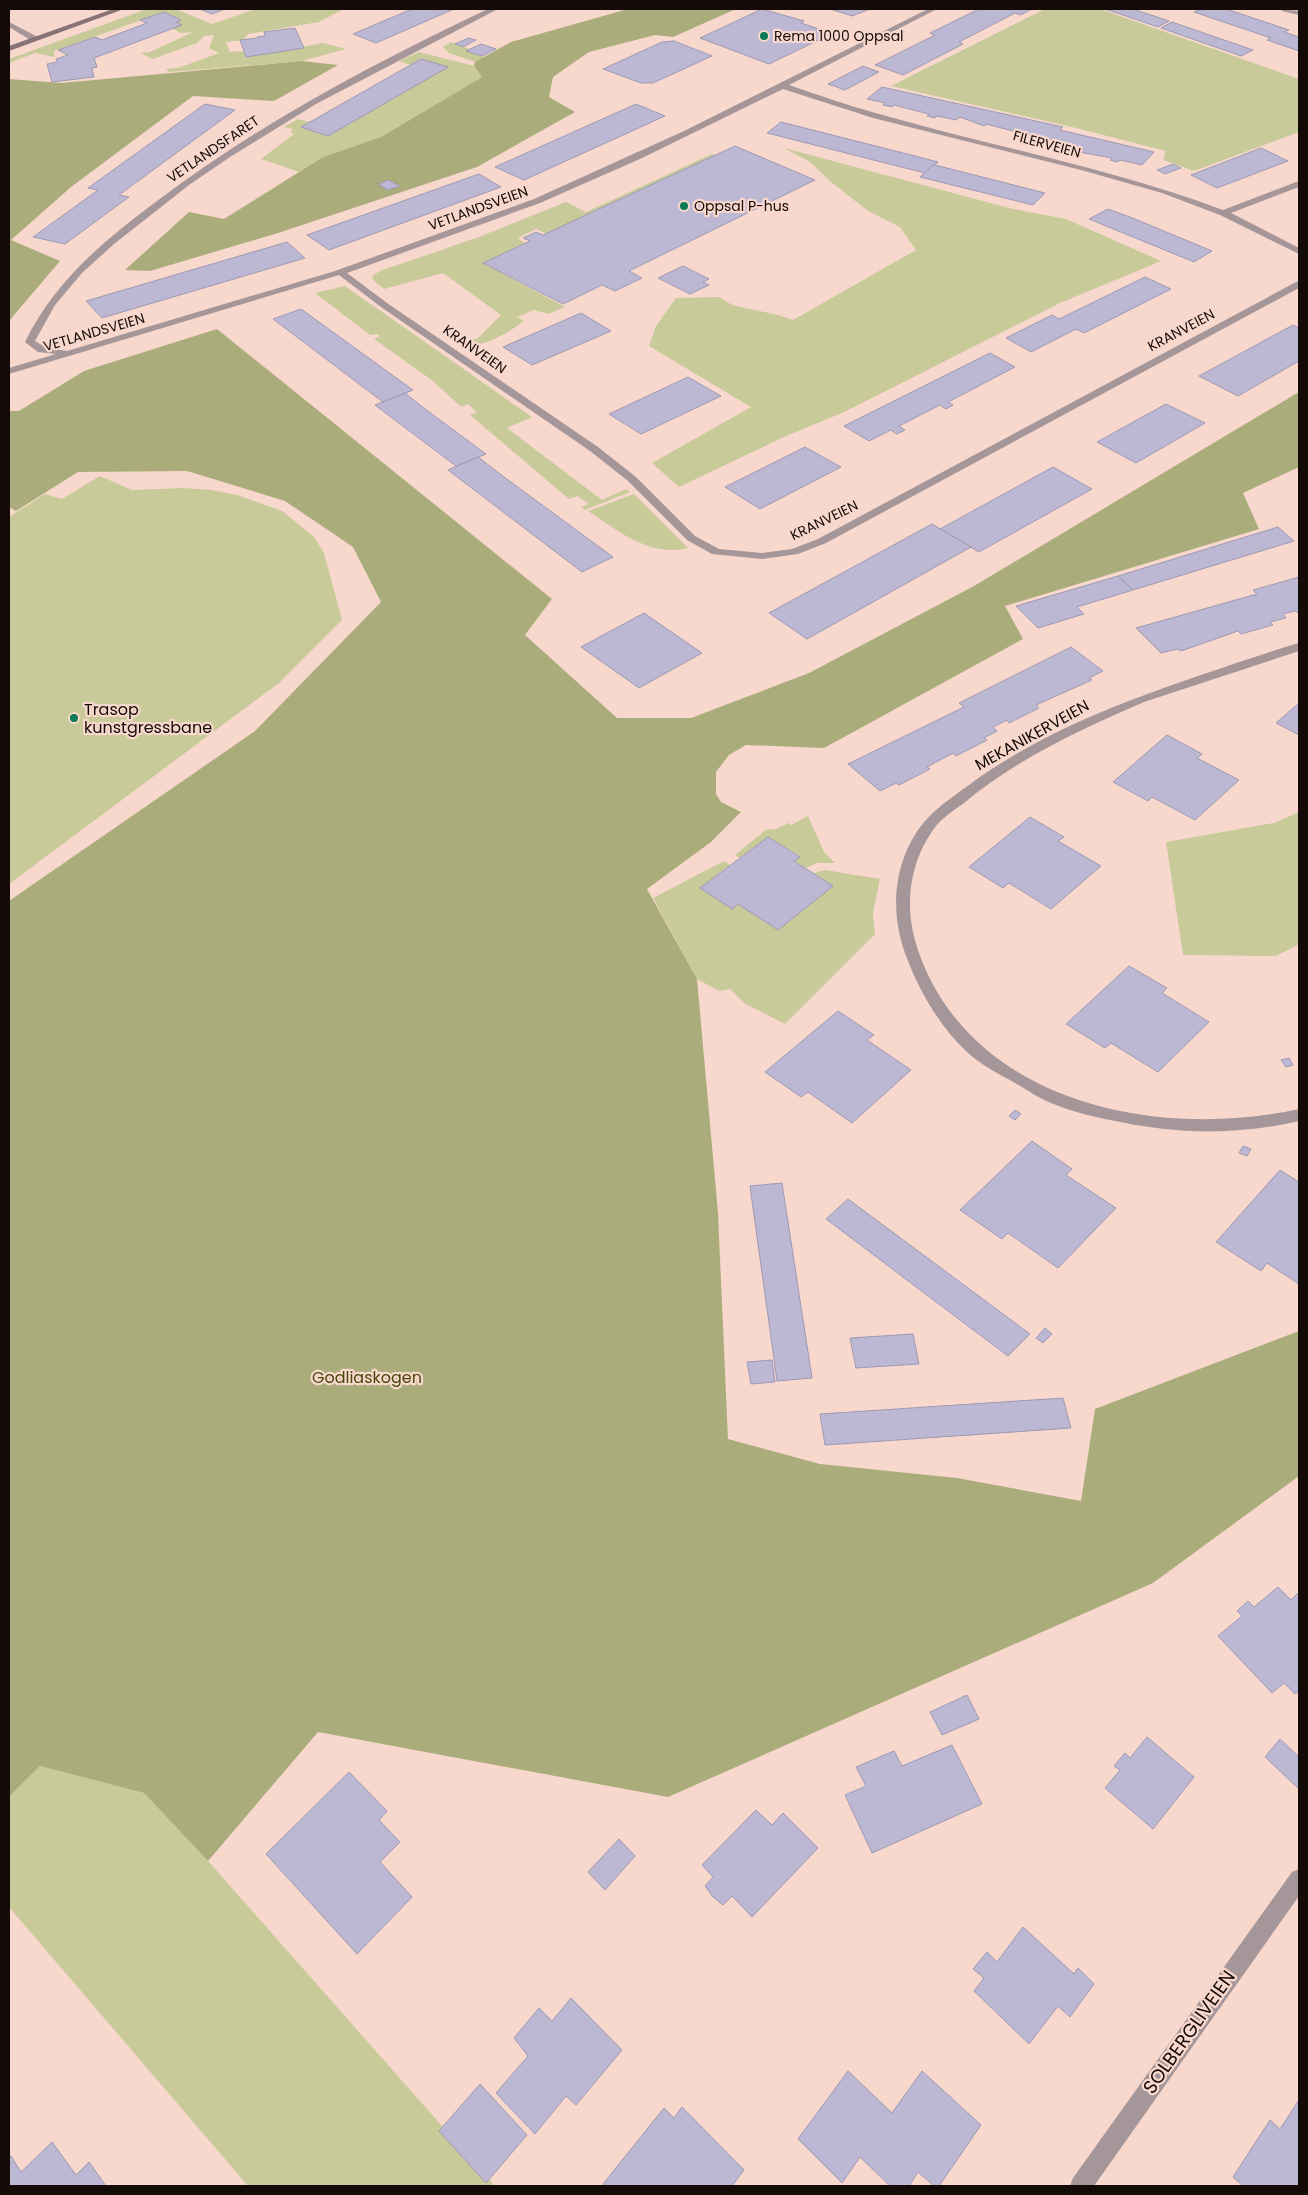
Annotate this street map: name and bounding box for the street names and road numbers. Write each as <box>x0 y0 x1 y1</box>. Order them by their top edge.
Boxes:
street label: VETLANDSFARET <box>163 110 263 187</box>
street label: FILERVEIEN <box>1011 125 1083 163</box>
street label: VETLANDSVEIEN <box>425 181 531 235</box>
street label: KRANVEIEN <box>1144 304 1218 356</box>
street label: VETLANDSVEIEN <box>41 308 147 356</box>
street label: KRANVEIEN <box>439 320 511 378</box>
street label: KRANVEIEN <box>787 495 861 545</box>
street label: MEKANIKERVEIEN <box>971 694 1093 776</box>
street label: SOLBERGLIVEIEN <box>1136 1965 1242 2099</box>

